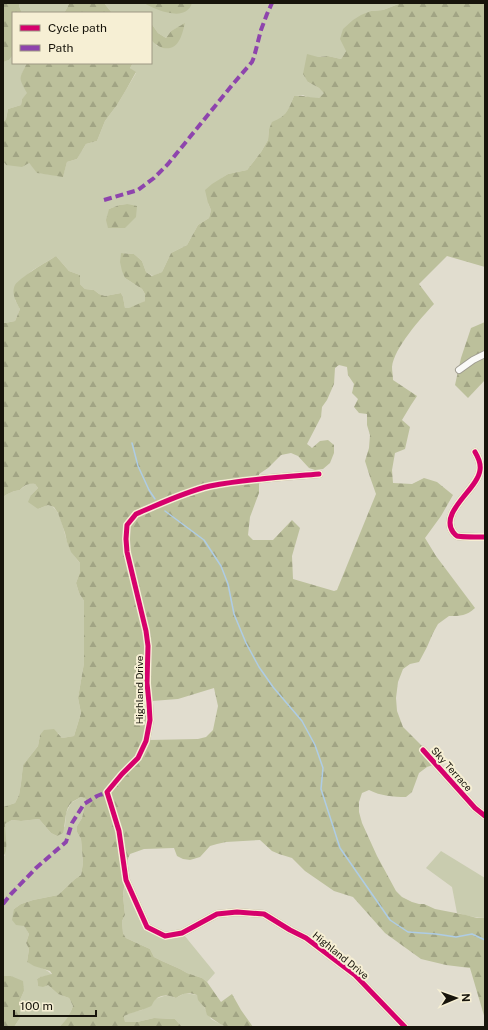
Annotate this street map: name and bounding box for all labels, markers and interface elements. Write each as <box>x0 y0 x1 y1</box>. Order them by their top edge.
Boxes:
legend <box>12 12 152 64</box>
text: Cycle path <box>48 21 107 35</box>
text: Path <box>48 41 74 55</box>
street label: Highland Drive <box>133 655 145 724</box>
street label: Sky Terrace <box>429 744 475 794</box>
street label: Highland Drive <box>311 929 372 981</box>
north arrow <box>436 978 476 1018</box>
scale bar <box>14 992 96 1018</box>
text: N <box>460 993 472 1002</box>
text: 100 m <box>20 999 53 1013</box>

